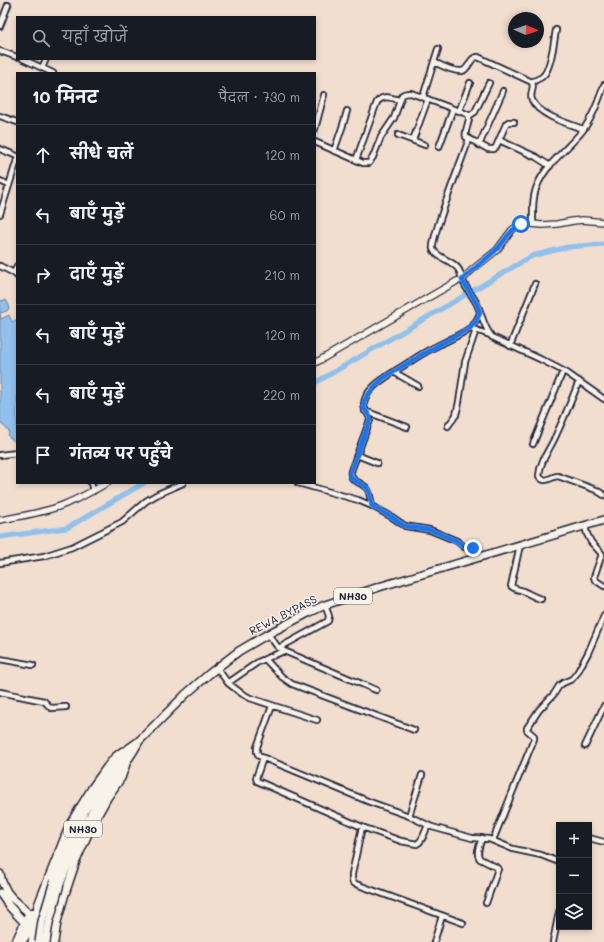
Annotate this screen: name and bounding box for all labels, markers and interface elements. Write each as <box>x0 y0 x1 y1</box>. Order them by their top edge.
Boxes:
north arrow <box>508 12 544 48</box>
search box <box>16 16 316 60</box>
text: यहाँ खोजें <box>62 26 127 46</box>
icon: search <box>30 27 52 49</box>
text: 10 मिनट <box>32 85 98 107</box>
text: पैदल · 730 m <box>219 88 300 105</box>
text: सीधे चलें <box>70 143 133 163</box>
icon: ahead <box>32 144 54 166</box>
text: 120 m <box>264 146 300 163</box>
text: बाएँ मुड़ें <box>70 203 124 223</box>
icon: left <box>32 204 54 226</box>
text: 60 m <box>270 206 300 223</box>
route start <box>512 215 530 233</box>
text: दाएँ मुड़ें <box>70 263 124 283</box>
icon: right <box>32 264 54 286</box>
text: 210 m <box>264 266 300 283</box>
text: बाएँ मुड़ें <box>70 323 124 343</box>
icon: left <box>32 324 54 346</box>
text: 120 m <box>264 326 300 343</box>
text: बाएँ मुड़ें <box>70 383 124 403</box>
icon: left <box>32 384 54 406</box>
text: 220 m <box>263 386 300 403</box>
text: गंतव्य पर पहुँचे <box>70 443 172 463</box>
icon: arrive <box>32 444 54 466</box>
route end <box>464 539 482 557</box>
road number: NH30 <box>334 588 372 604</box>
street label: REWA BYPASS <box>246 591 319 638</box>
road number: NH30 <box>64 821 102 837</box>
map controls <box>556 822 592 930</box>
button: + <box>556 822 592 858</box>
button: − <box>556 858 592 894</box>
button: layers <box>556 894 592 930</box>

